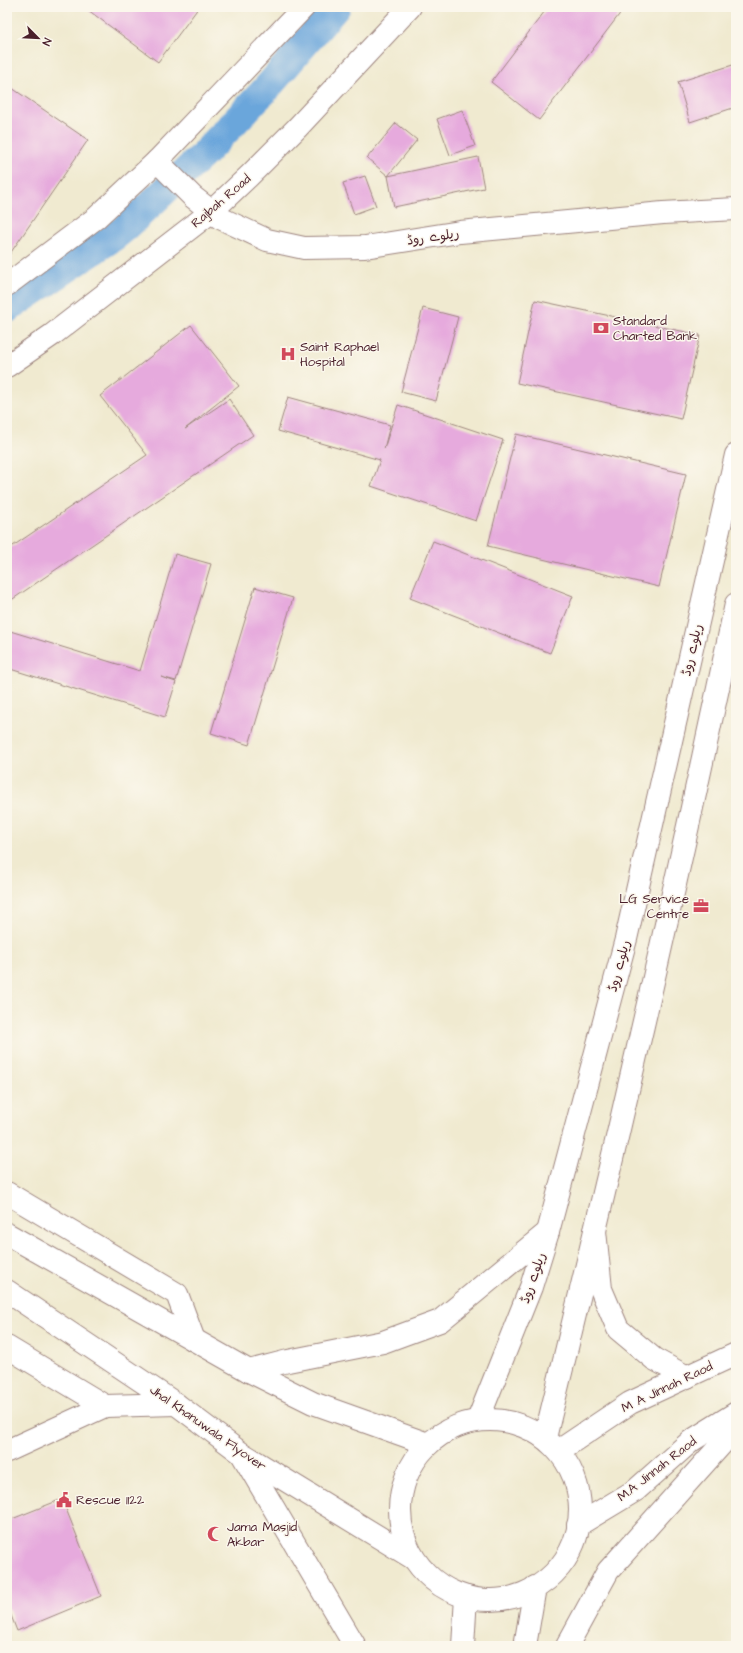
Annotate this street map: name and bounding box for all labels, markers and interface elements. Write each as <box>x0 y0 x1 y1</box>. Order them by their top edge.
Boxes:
north arrow <box>18 18 58 58</box>
text: N <box>38 36 55 48</box>
street label: Rajbah Road <box>187 170 255 232</box>
street label: ریلوے روڈ <box>406 224 460 250</box>
place label: Standard Charted Bank <box>613 312 697 345</box>
bank icon: Standard Charted Bank <box>592 319 610 337</box>
place label: Saint Raphael Hospital <box>300 338 379 371</box>
hospital icon: Saint Raphael Hospital <box>279 345 297 363</box>
street label: ریلوے روڈ <box>677 622 707 678</box>
place label: LG Service Centre <box>619 890 689 923</box>
office icon: LG Service Centre <box>692 897 710 915</box>
street label: ریلوے روڈ <box>603 938 635 994</box>
street label: ریلوے روڈ <box>516 1250 550 1306</box>
street label: M A Jinnah Raod <box>618 1357 716 1417</box>
street label: Jhal Khanuwala Flyover <box>145 1381 270 1476</box>
street label: M.A Jinnah Raod <box>614 1432 701 1506</box>
public building icon: Rescue 1122 <box>55 1491 73 1509</box>
place label: Rescue 1122 <box>76 1491 145 1509</box>
place label: Jama Masjid Akbar <box>227 1518 298 1551</box>
mosque icon: Jama Masjid Akbar <box>206 1525 224 1543</box>

